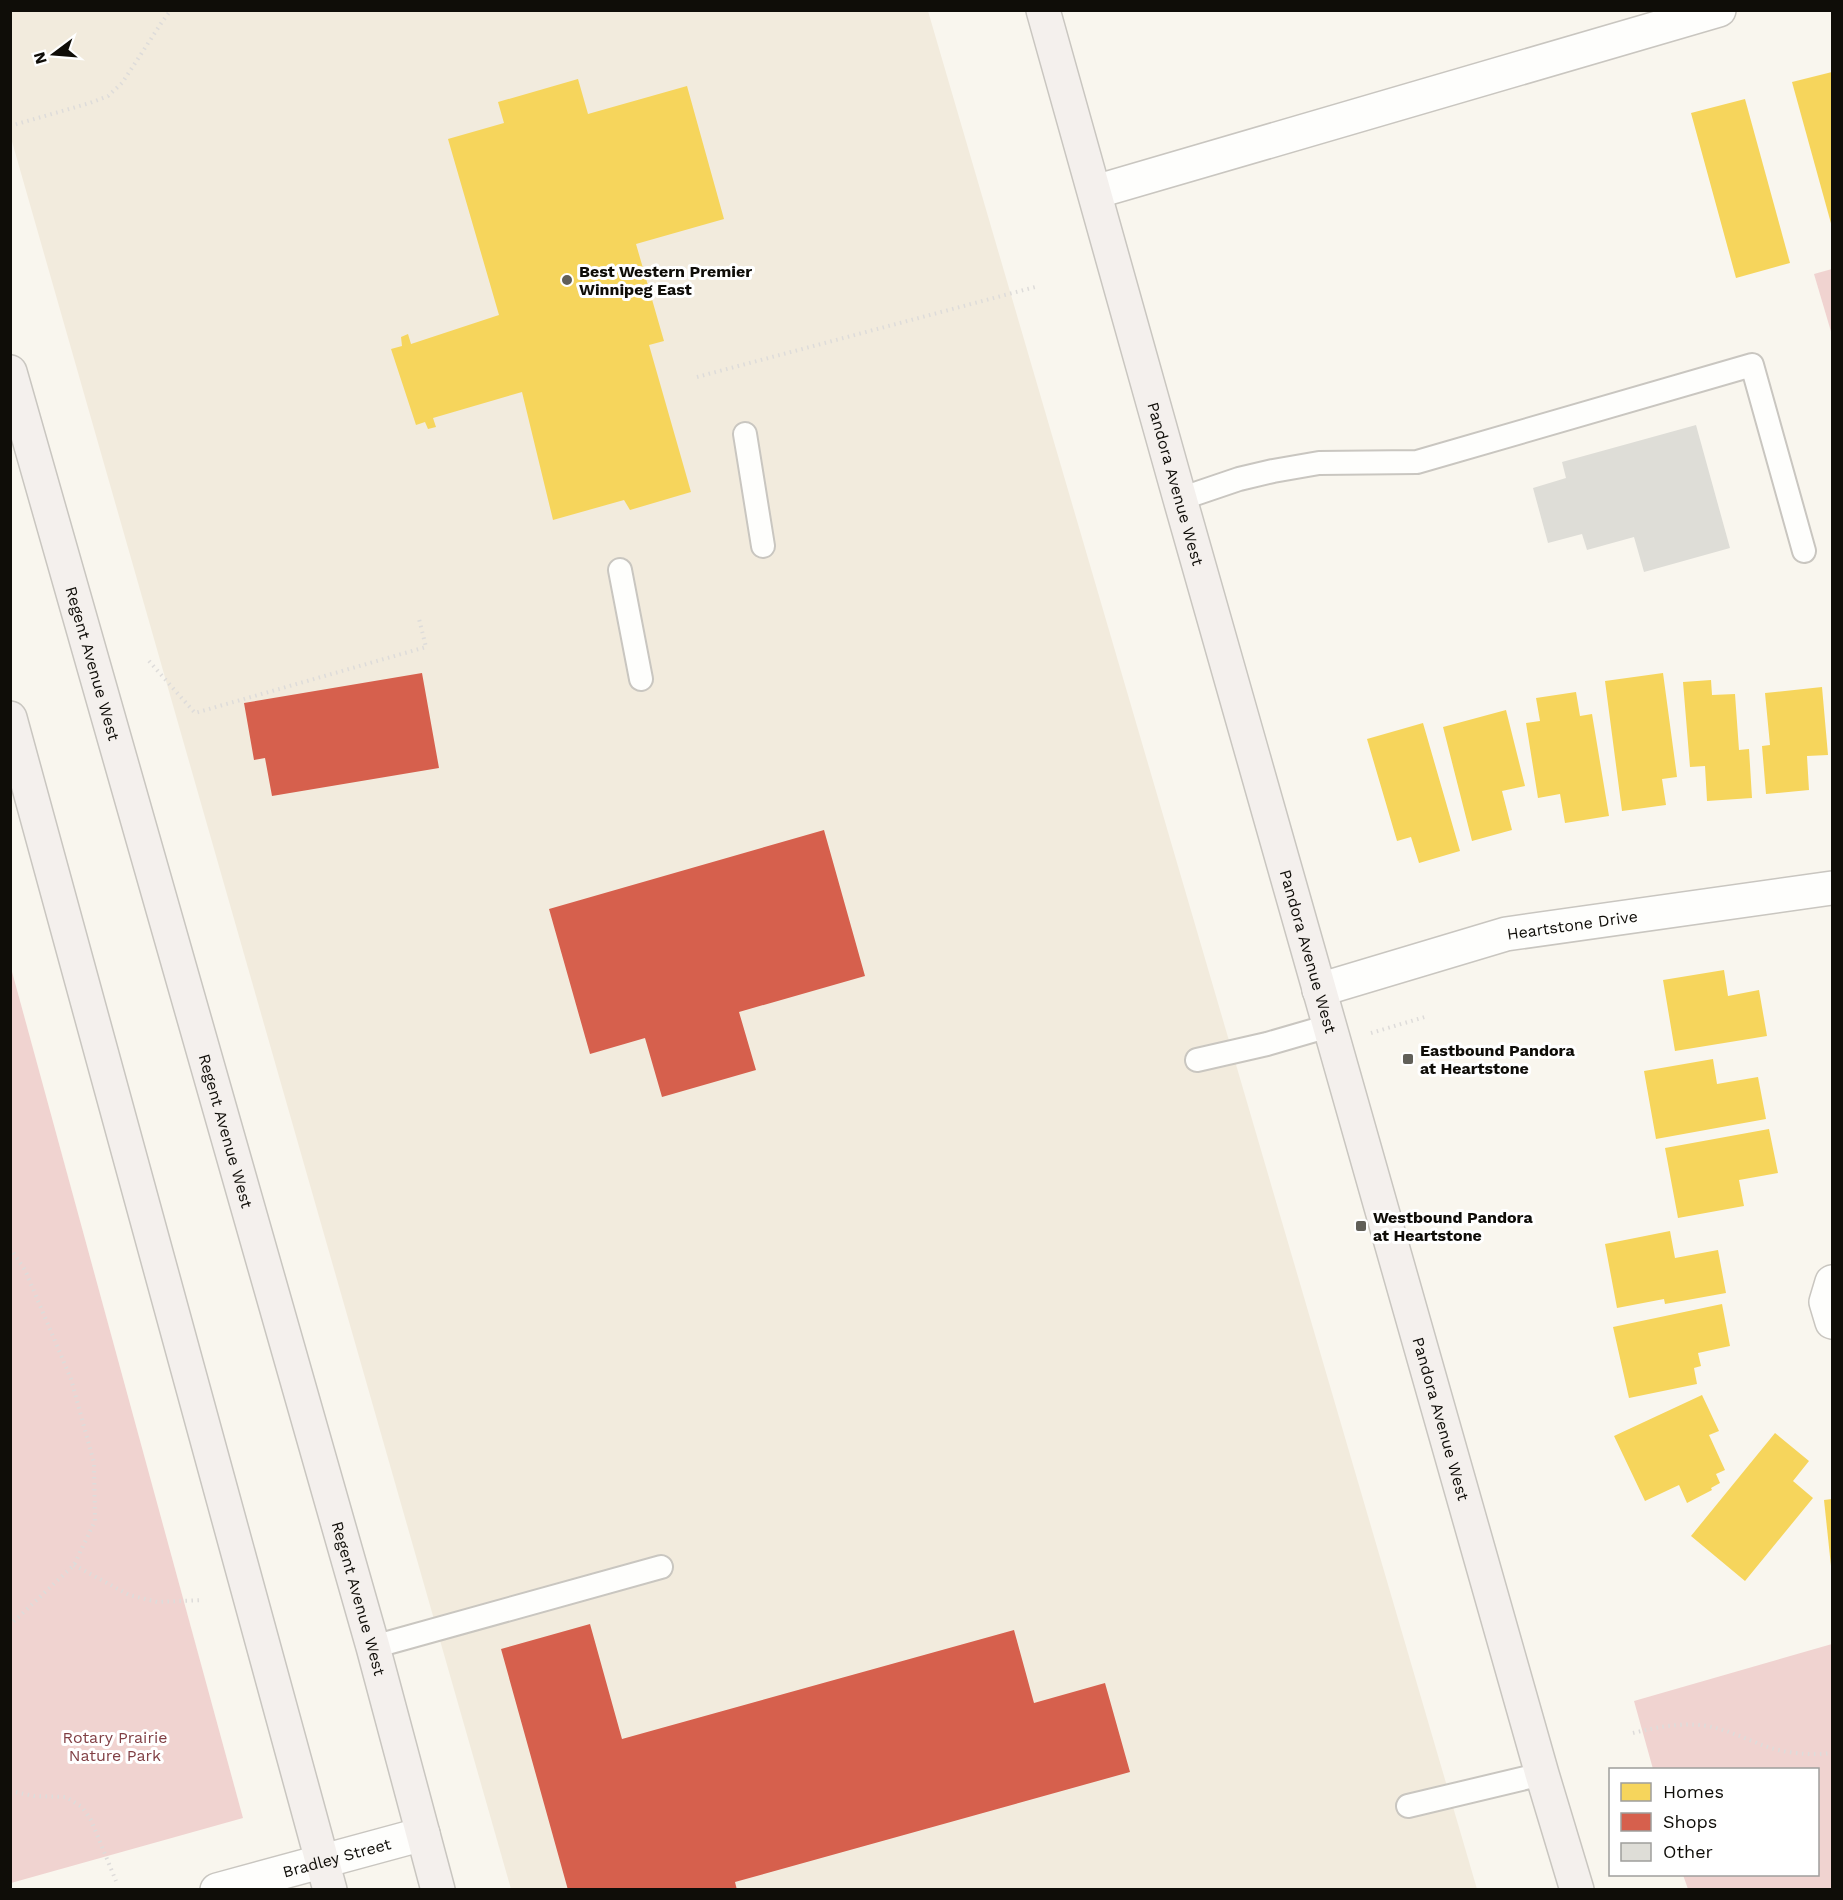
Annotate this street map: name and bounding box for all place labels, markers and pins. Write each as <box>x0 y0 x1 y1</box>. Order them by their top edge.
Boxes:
place label: Best Western Premier Winnipeg East <box>579 262 752 299</box>
marker: Best Western Premier Winnipeg East <box>560 273 574 287</box>
place label: Eastbound Pandora at Heartstone <box>1420 1041 1575 1078</box>
marker: Eastbound Pandora at Heartstone <box>1401 1052 1415 1066</box>
place label: Westbound Pandora at Heartstone <box>1373 1208 1533 1245</box>
marker: Westbound Pandora at Heartstone <box>1354 1219 1368 1233</box>

